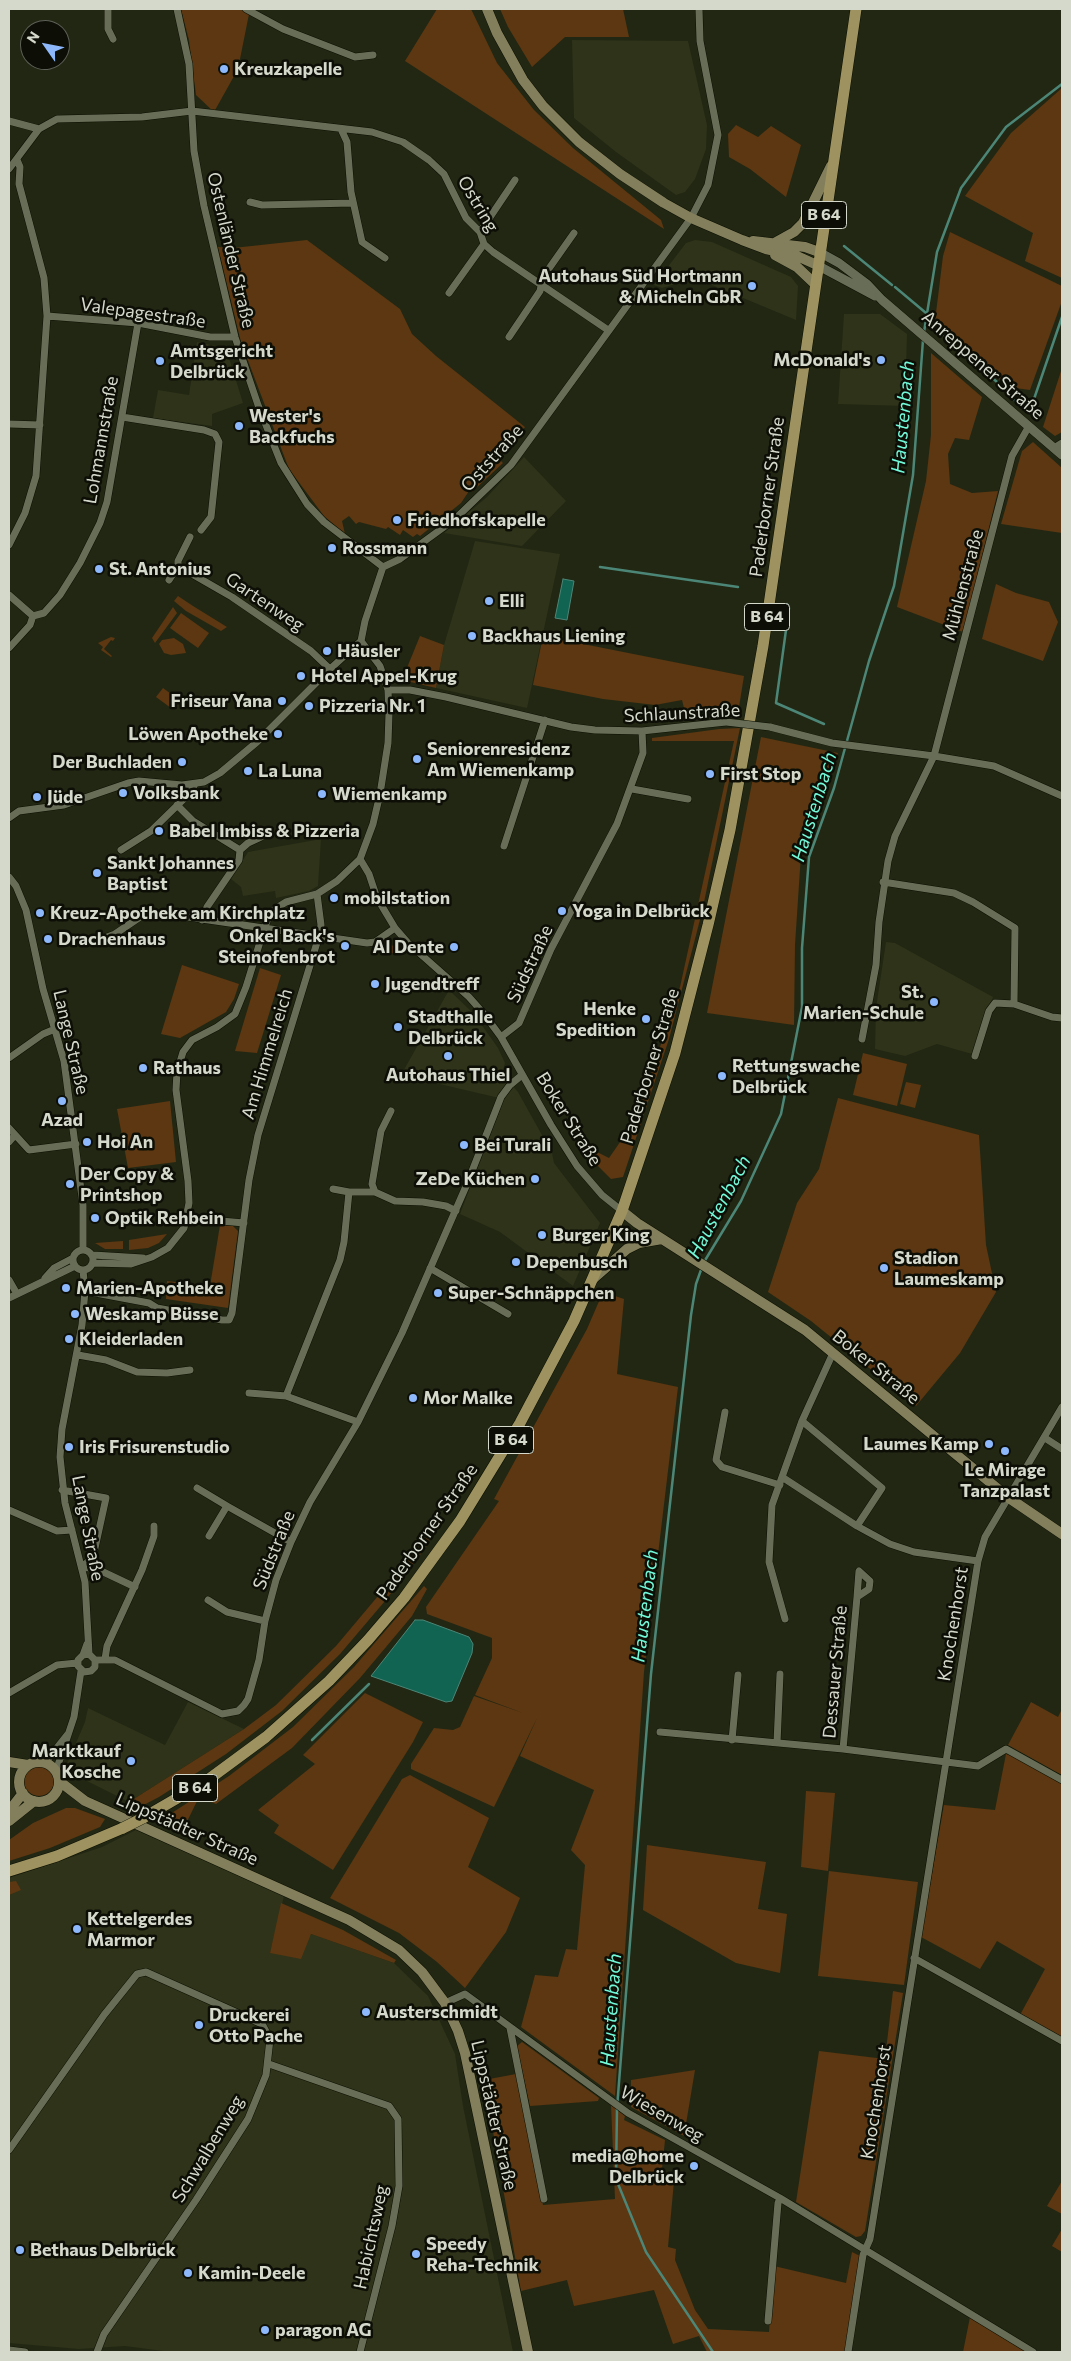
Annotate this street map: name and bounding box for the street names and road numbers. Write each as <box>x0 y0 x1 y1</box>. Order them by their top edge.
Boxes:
street label: Ostenländer Straße <box>203 170 259 330</box>
street label: Ostring <box>453 172 503 236</box>
road number: B 64 <box>802 202 846 228</box>
street label: Valepagestraße <box>79 294 207 332</box>
street label: Anreppener Straße <box>917 306 1049 424</box>
street label: Lohmannstraße <box>79 374 123 506</box>
street label: Paderborner Straße <box>745 416 789 578</box>
street label: Oststraße <box>456 420 528 496</box>
street label: Mühlenstraße <box>938 527 988 643</box>
street label: Gartenweg <box>222 568 308 636</box>
road number: B 64 <box>744 604 790 630</box>
street label: Schlaunstraße <box>623 699 741 727</box>
street label: Südstraße <box>503 922 557 1006</box>
street label: Am Himmelreich <box>237 986 297 1122</box>
street label: Paderborner Straße <box>616 986 684 1146</box>
street label: Lange Straße <box>48 987 94 1097</box>
street label: Boker Straße <box>532 1068 606 1170</box>
street label: Boker Straße <box>828 1325 924 1409</box>
road number: B 64 <box>488 1426 534 1454</box>
street label: Paderborner Straße <box>372 1460 482 1604</box>
street label: Lange Straße <box>67 1473 109 1583</box>
street label: Südstraße <box>248 1507 300 1593</box>
street label: Knochenhorst <box>933 1565 973 1683</box>
street label: Dessauer Straße <box>818 1605 852 1739</box>
road number: B 64 <box>172 1775 218 1802</box>
street label: Lippstädter Straße <box>113 1788 261 1870</box>
street label: Lippstädter Straße <box>466 2038 522 2192</box>
street label: Knochenhorst <box>856 2043 896 2161</box>
street label: Wiesenweg <box>616 2081 708 2147</box>
street label: Schwalbenweg <box>167 2091 249 2207</box>
street label: Habichtsweg <box>349 2183 393 2291</box>

